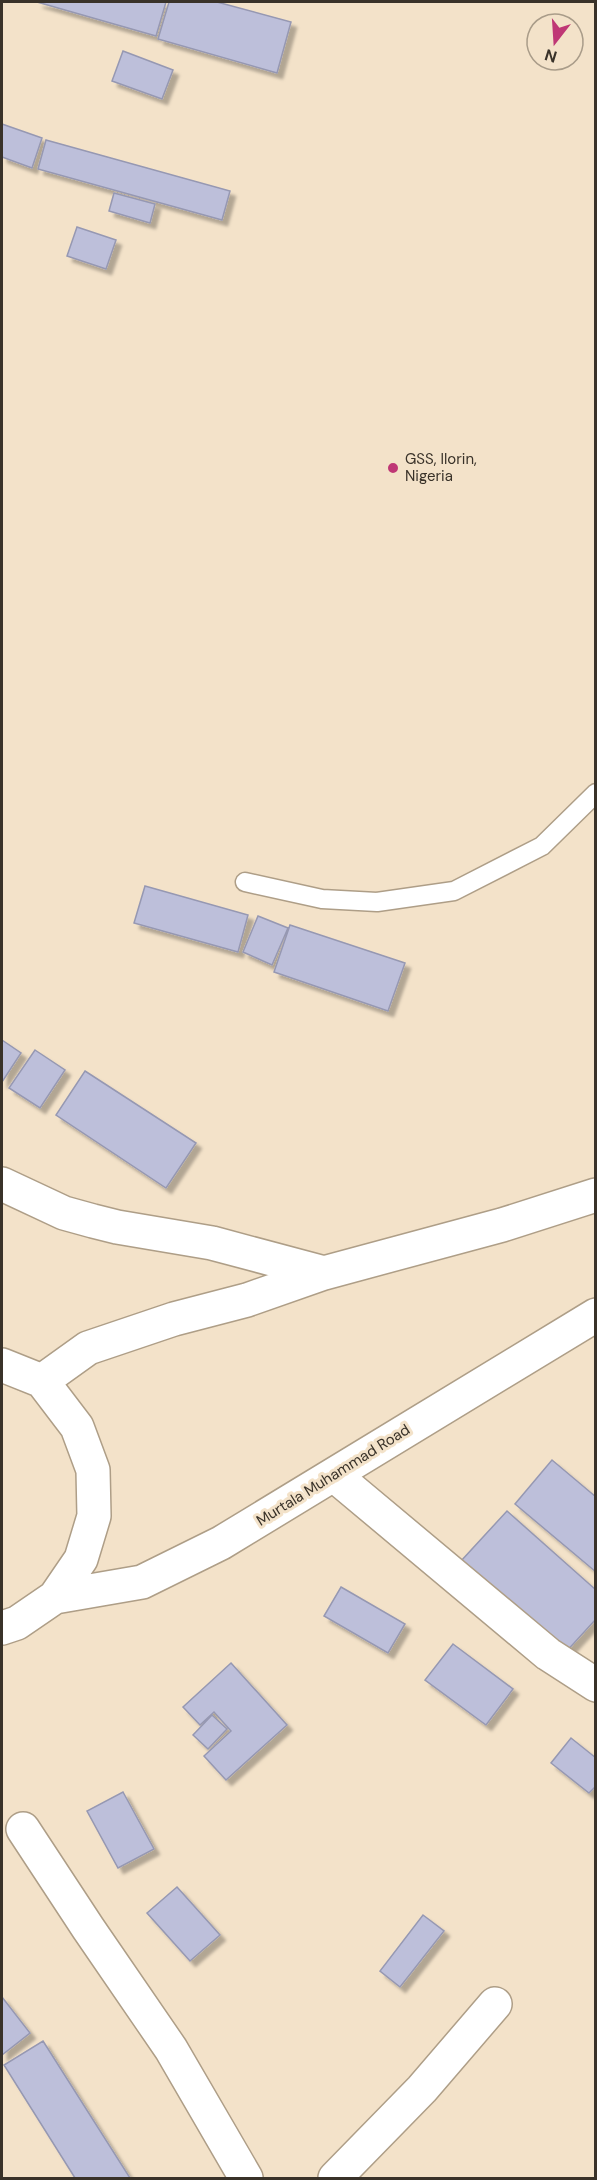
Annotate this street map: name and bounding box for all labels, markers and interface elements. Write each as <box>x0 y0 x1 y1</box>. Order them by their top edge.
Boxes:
north arrow <box>525 12 585 72</box>
text: N <box>542 44 559 68</box>
place label: GSS, Ilorin, Nigeria <box>405 449 477 486</box>
marker: GSS, Ilorin, Nigeria <box>386 461 400 475</box>
street label: Murtala Muhammad Road <box>252 1419 414 1531</box>

